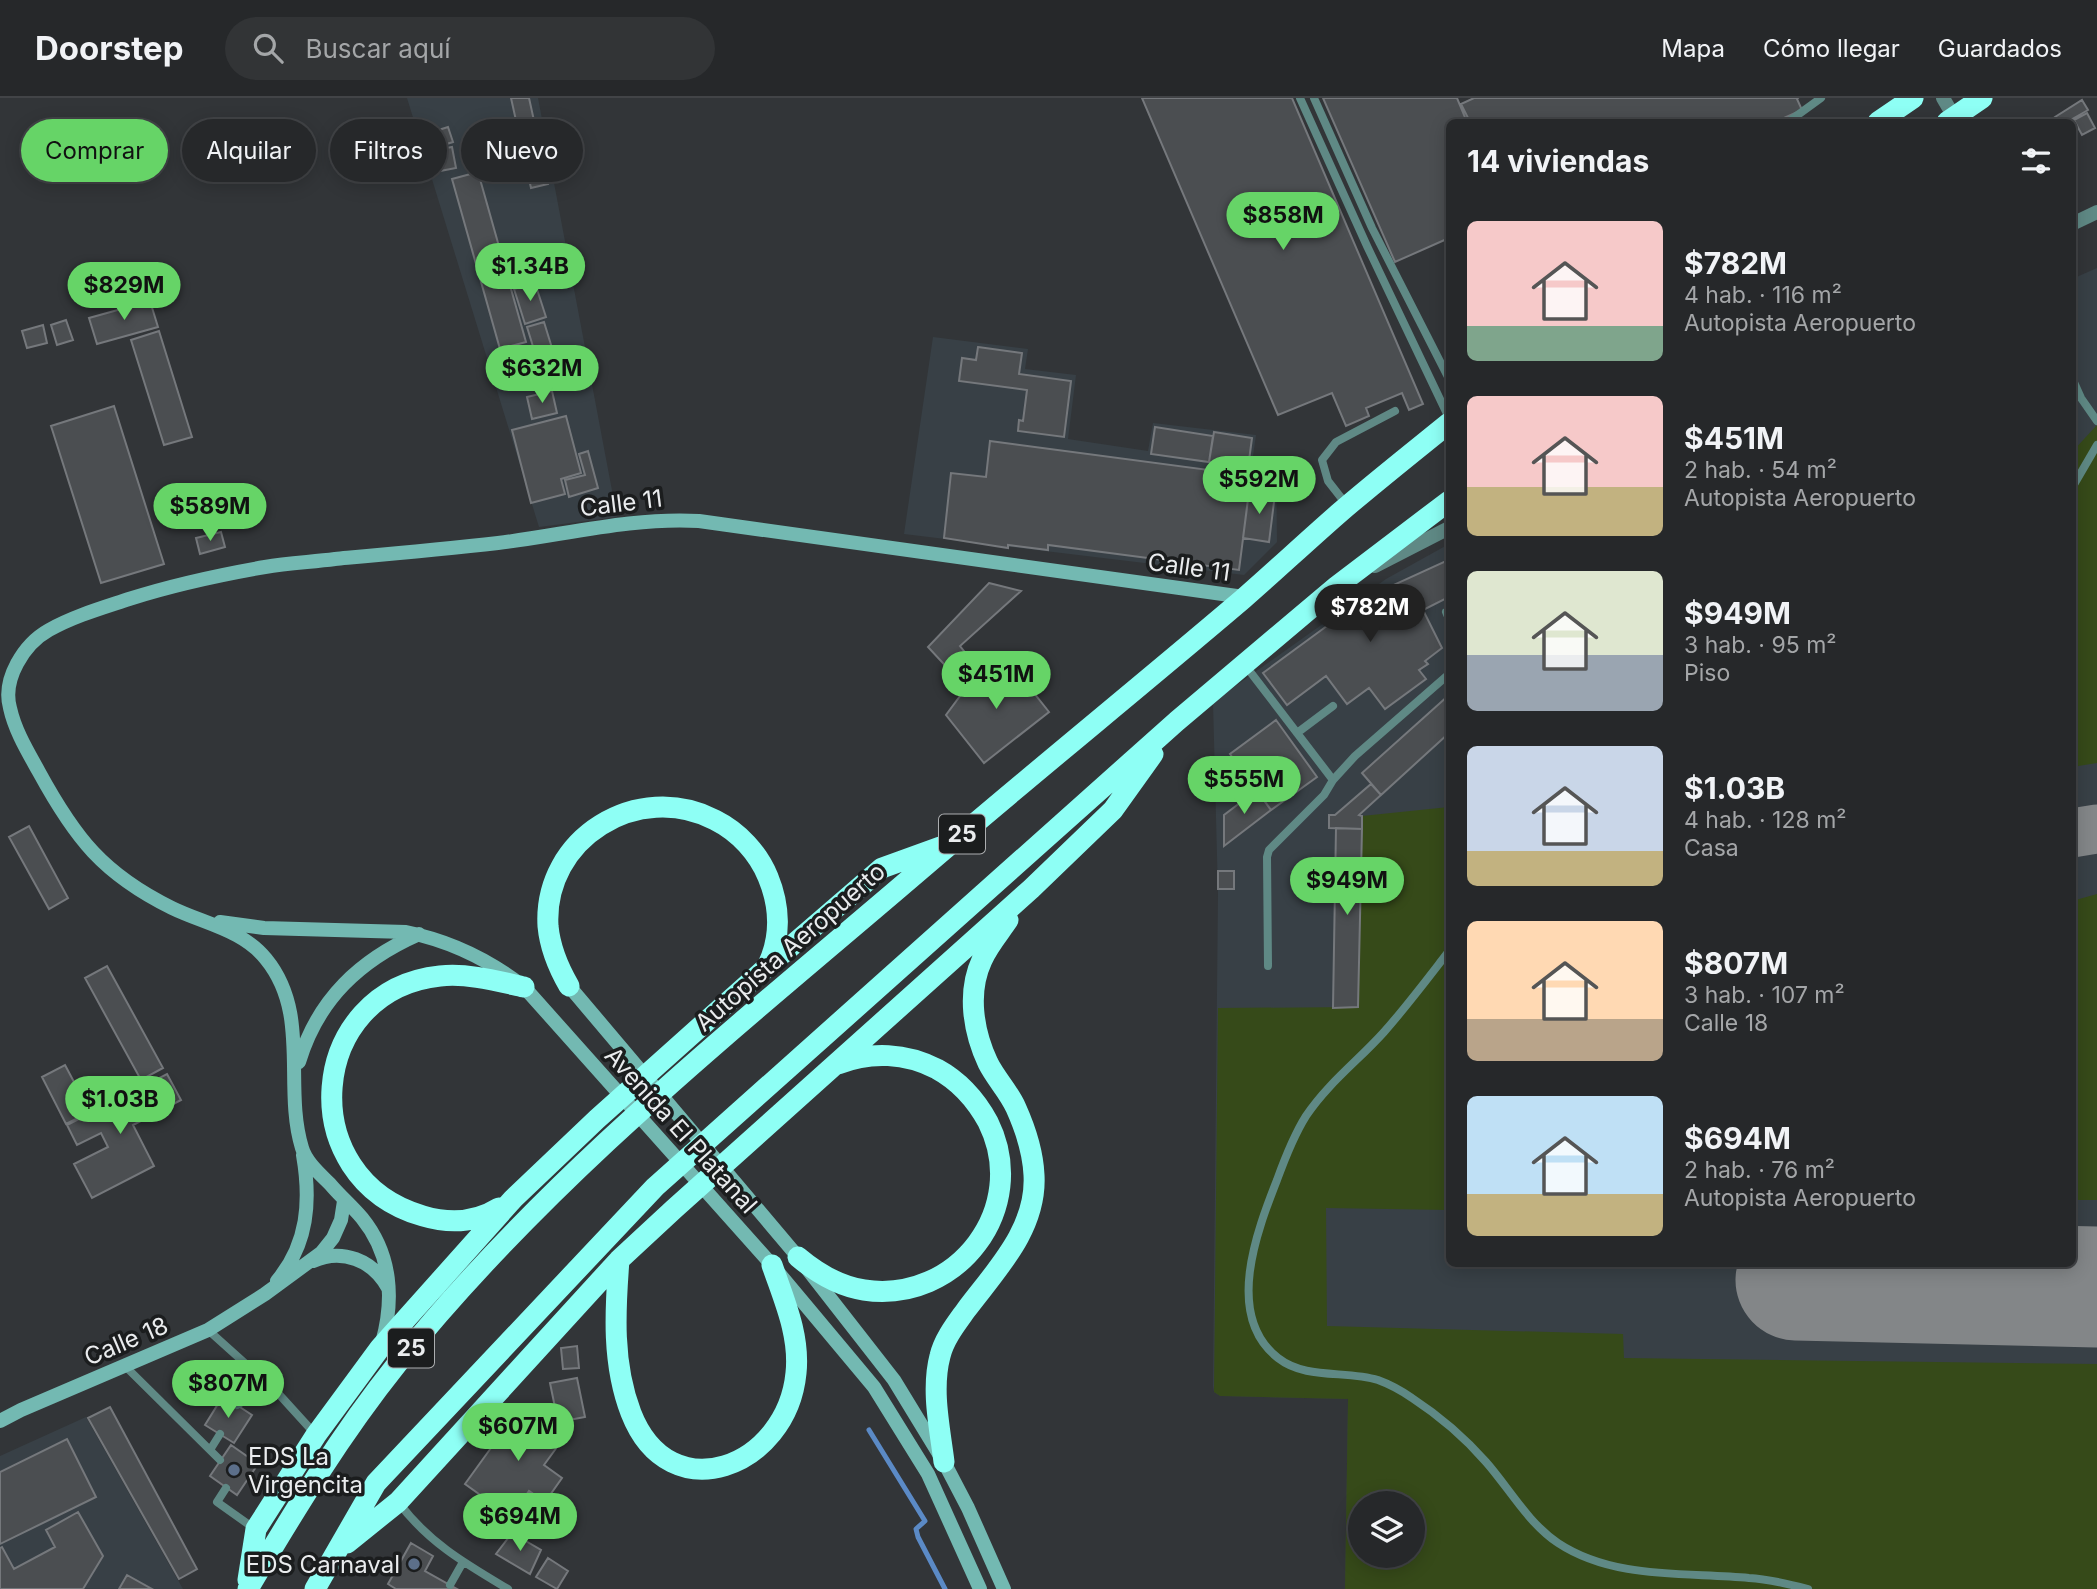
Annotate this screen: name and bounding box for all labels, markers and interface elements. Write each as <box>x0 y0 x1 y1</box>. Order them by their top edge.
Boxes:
search box <box>225 17 715 80</box>
text: Doorstep <box>35 28 183 68</box>
icon: search <box>249 29 287 67</box>
text: Buscar aquí <box>305 33 451 64</box>
text: Mapa <box>1661 34 1725 63</box>
text: Cómo llegar <box>1763 34 1900 63</box>
text: Guardados <box>1938 34 2062 63</box>
chip: Comprar <box>21 119 168 182</box>
chip: Alquilar <box>182 119 316 182</box>
chip: Filtros <box>330 119 447 182</box>
chip: Nuevo <box>461 119 583 182</box>
icon: filters <box>2017 142 2055 180</box>
text: 14 viviendas <box>1467 143 1649 179</box>
pin: $858M <box>1234 192 1332 252</box>
text: $858M <box>1242 201 1324 229</box>
pin: $1.34B <box>473 244 587 303</box>
text: $782M <box>1684 245 1787 281</box>
icon: home <box>1523 249 1607 333</box>
text: $1.34B <box>491 252 569 280</box>
pin: $829M <box>75 262 173 322</box>
text: $829M <box>84 271 164 299</box>
text: 4 hab. · 116 m² <box>1684 281 1842 309</box>
text: Autopista Aeropuerto <box>1684 309 1916 337</box>
pin: $632M <box>493 345 591 405</box>
text: $632M <box>502 354 582 382</box>
text: $451M <box>1684 420 1784 456</box>
icon: home <box>1523 424 1607 508</box>
pin: $592M <box>1210 456 1308 516</box>
text: 2 hab. · 54 m² <box>1684 456 1837 484</box>
text: $592M <box>1219 465 1299 493</box>
pin: $589M <box>161 484 259 543</box>
street label: Calle 11 <box>578 484 664 522</box>
text: Autopista Aeropuerto <box>1684 484 1916 512</box>
text: $589M <box>169 492 251 520</box>
street label: Calle 11 <box>1146 547 1232 587</box>
pin: $782M <box>1321 584 1419 644</box>
text: $782M <box>1331 593 1410 621</box>
text: $949M <box>1684 595 1791 631</box>
icon: home <box>1523 599 1607 683</box>
text: 3 hab. · 95 m² <box>1684 631 1837 659</box>
pin: $451M <box>947 652 1045 711</box>
text: Piso <box>1684 659 1730 687</box>
text: $451M <box>958 660 1034 688</box>
pin: $555M <box>1195 756 1293 816</box>
text: $555M <box>1204 765 1284 793</box>
text: $1.03B <box>1684 770 1785 806</box>
icon: home <box>1523 774 1607 858</box>
text: 4 hab. · 128 m² <box>1684 806 1847 834</box>
road number: 25 <box>939 814 985 854</box>
text: Casa <box>1684 834 1739 862</box>
street label: Autopista Aeropuerto <box>689 857 891 1037</box>
pin: $949M <box>1298 858 1396 917</box>
text: $949M <box>1306 866 1388 894</box>
text: $807M <box>1684 945 1788 981</box>
icon: home <box>1523 949 1607 1033</box>
text: 3 hab. · 107 m² <box>1684 981 1845 1009</box>
text: Calle 18 <box>1684 1009 1768 1037</box>
street label: Avenida El Platanal <box>599 1041 763 1219</box>
pin: $1.03B <box>63 1076 177 1136</box>
text: $1.03B <box>81 1085 159 1113</box>
text: $694M <box>1684 1120 1791 1156</box>
icon: home <box>1523 1124 1607 1208</box>
text: 2 hab. · 76 m² <box>1684 1156 1835 1184</box>
text: Autopista Aeropuerto <box>1684 1184 1916 1212</box>
street label: Calle 18 <box>80 1310 172 1372</box>
road number: 25 <box>388 1329 434 1368</box>
pin: $807M <box>179 1360 277 1420</box>
text: $807M <box>188 1369 268 1397</box>
pin: $607M <box>469 1404 567 1463</box>
text: $607M <box>478 1412 558 1440</box>
place label: EDS La Virgencita <box>248 1442 363 1499</box>
marker: EDS La Virgencita <box>226 1462 242 1478</box>
map controls <box>1348 1491 1425 1568</box>
button: layers <box>1348 1491 1425 1568</box>
pin: $694M <box>471 1494 569 1553</box>
text: $694M <box>479 1502 561 1530</box>
place label: EDS Carnaval <box>246 1550 400 1579</box>
marker: EDS Carnaval <box>406 1556 422 1572</box>

